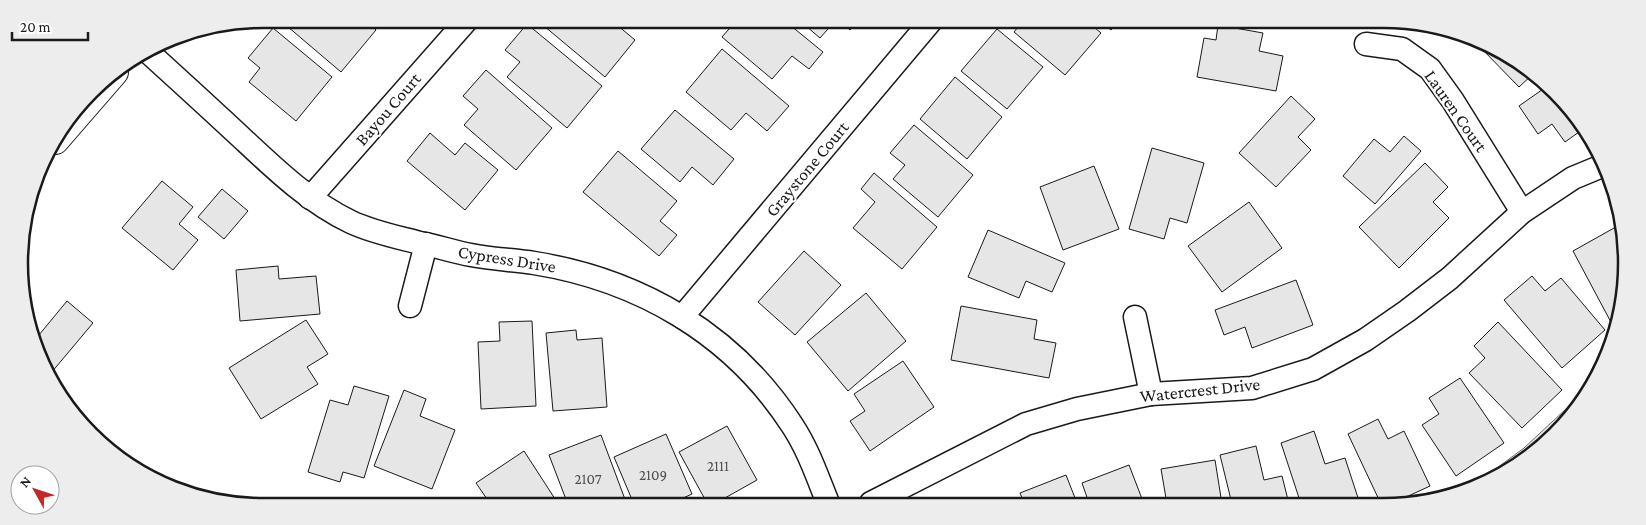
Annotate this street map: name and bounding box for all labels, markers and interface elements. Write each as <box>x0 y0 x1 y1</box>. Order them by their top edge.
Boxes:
scale bar <box>12 10 89 42</box>
text: 20 m <box>20 19 51 35</box>
street label: Lauren Court <box>1421 66 1492 157</box>
street label: Bayou Court <box>351 68 426 149</box>
street label: Graystone Court <box>761 117 853 221</box>
street label: Cypress Drive <box>457 241 557 277</box>
street label: Watercrest Drive <box>1139 374 1261 406</box>
house number: 2111 <box>707 458 729 474</box>
north arrow <box>10 465 60 515</box>
house number: 2109 <box>639 467 667 483</box>
house number: 2107 <box>574 471 602 487</box>
text: N <box>16 472 35 490</box>

